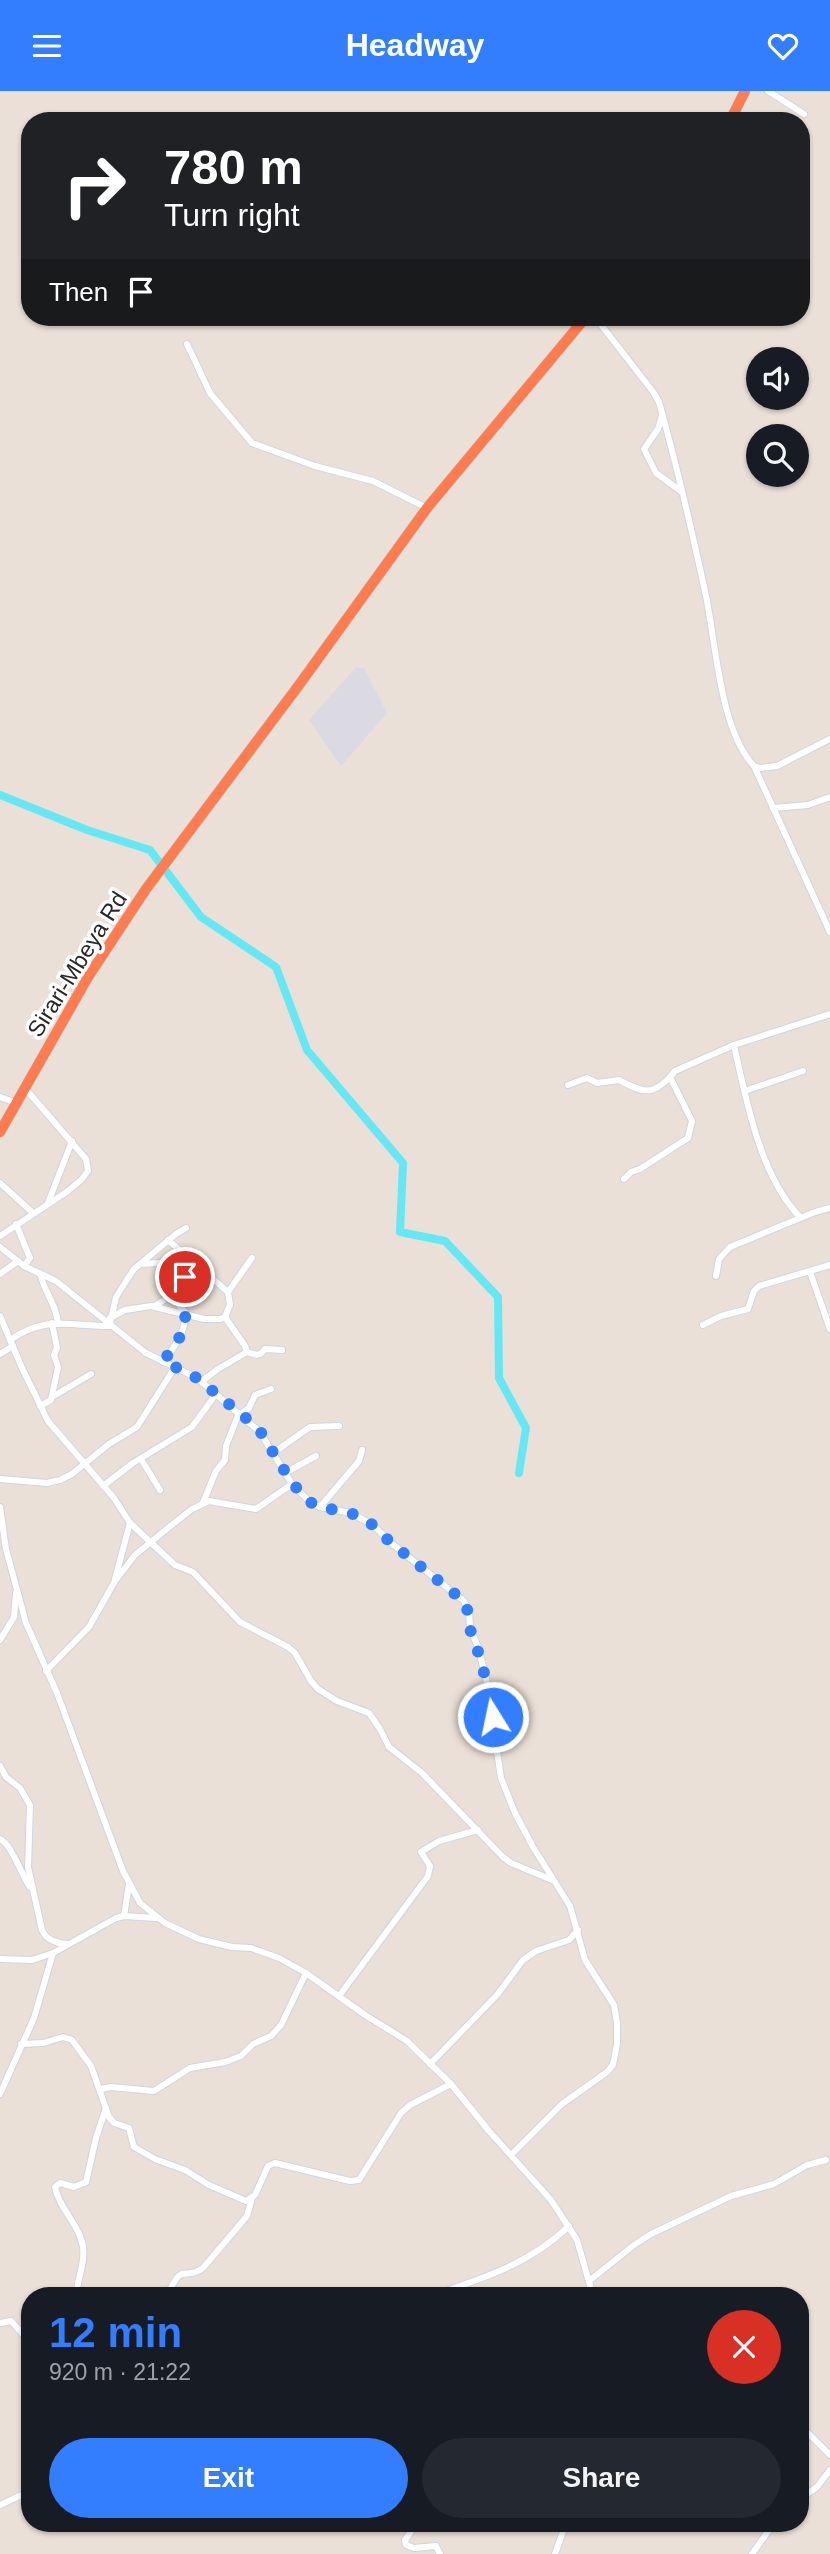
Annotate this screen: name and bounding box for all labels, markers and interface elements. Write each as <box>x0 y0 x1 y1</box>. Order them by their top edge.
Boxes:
icon: menu <box>28 27 66 65</box>
text: Headway <box>346 27 484 63</box>
icon: heart <box>764 27 802 65</box>
icon: right <box>49 140 140 231</box>
text: 780 m <box>164 140 303 194</box>
text: Turn right <box>164 197 300 233</box>
icon: arrive <box>122 273 160 311</box>
text: Then <box>49 277 108 307</box>
map controls <box>746 347 809 487</box>
button: sound <box>746 347 809 410</box>
button: search <box>746 424 809 487</box>
street label: Sirari-Mbeya Rd <box>22 887 132 1041</box>
pin <box>155 1247 215 1307</box>
icon: arrive <box>166 1258 204 1296</box>
position arrow <box>456 1680 530 1754</box>
text: 12 min <box>49 2309 182 2356</box>
button: close <box>707 2310 781 2384</box>
text: 920 m · 21:22 <box>49 2359 191 2385</box>
button: Exit <box>49 2438 408 2518</box>
button: Share <box>422 2438 781 2518</box>

